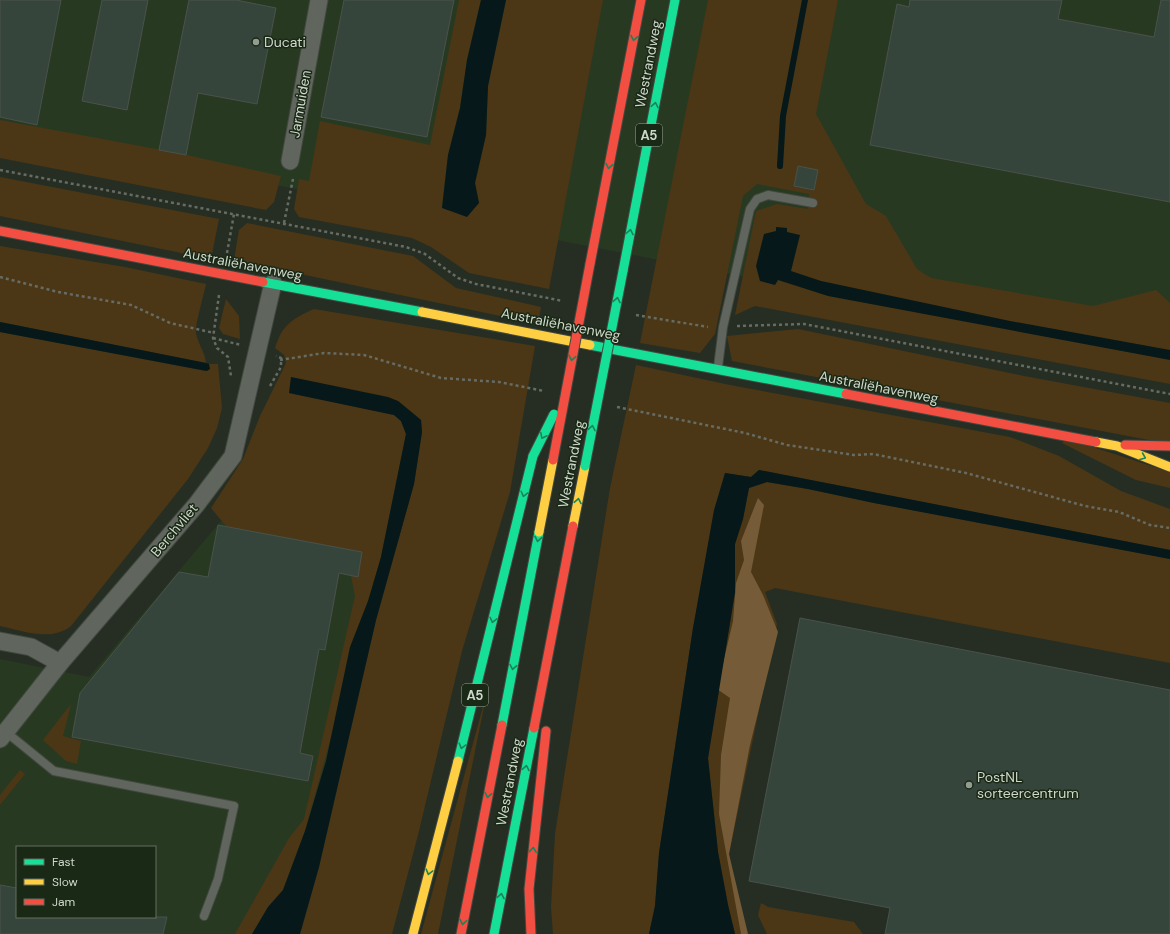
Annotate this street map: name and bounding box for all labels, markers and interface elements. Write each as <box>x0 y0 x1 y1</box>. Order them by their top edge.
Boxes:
street label: Westrandweg <box>631 19 665 109</box>
place label: Ducati <box>264 33 306 51</box>
one-way arrow <box>630 35 638 41</box>
marker: Ducati <box>251 37 261 47</box>
street label: Jarmuiden <box>285 69 315 139</box>
one-way arrow <box>650 102 658 108</box>
road number: A5 <box>636 124 662 146</box>
one-way arrow <box>605 163 614 169</box>
one-way arrow <box>625 229 634 235</box>
street label: Australiëhavenweg <box>182 244 304 284</box>
one-way arrow <box>612 297 621 303</box>
street label: Australiëhavenweg <box>500 304 622 344</box>
one-way arrow <box>569 355 577 361</box>
street label: Australiëhavenweg <box>818 367 940 407</box>
street label: Westrandweg <box>554 419 588 509</box>
one-way arrow <box>588 425 596 431</box>
one-way arrow <box>540 432 548 439</box>
one-way arrow <box>1140 452 1147 460</box>
one-way arrow <box>520 490 529 497</box>
one-way arrow <box>573 498 582 504</box>
street label: Berchvliet <box>146 500 202 560</box>
one-way arrow <box>534 536 542 543</box>
one-way arrow <box>489 616 498 623</box>
one-way arrow <box>509 664 518 670</box>
road number: A5 <box>462 684 488 706</box>
street label: Westrandweg <box>492 737 526 827</box>
one-way arrow <box>458 742 467 749</box>
one-way arrow <box>521 765 530 771</box>
place label: PostNL sorteercentrum <box>977 768 1079 802</box>
marker: PostNL sorteercentrum <box>964 780 974 790</box>
one-way arrow <box>484 792 493 798</box>
legend <box>16 846 156 918</box>
one-way arrow <box>529 847 538 853</box>
text: Fast <box>52 854 75 870</box>
one-way arrow <box>426 869 434 875</box>
text: Slow <box>52 874 78 890</box>
one-way arrow <box>496 893 505 899</box>
text: Jam <box>52 894 75 910</box>
one-way arrow <box>460 919 468 925</box>

